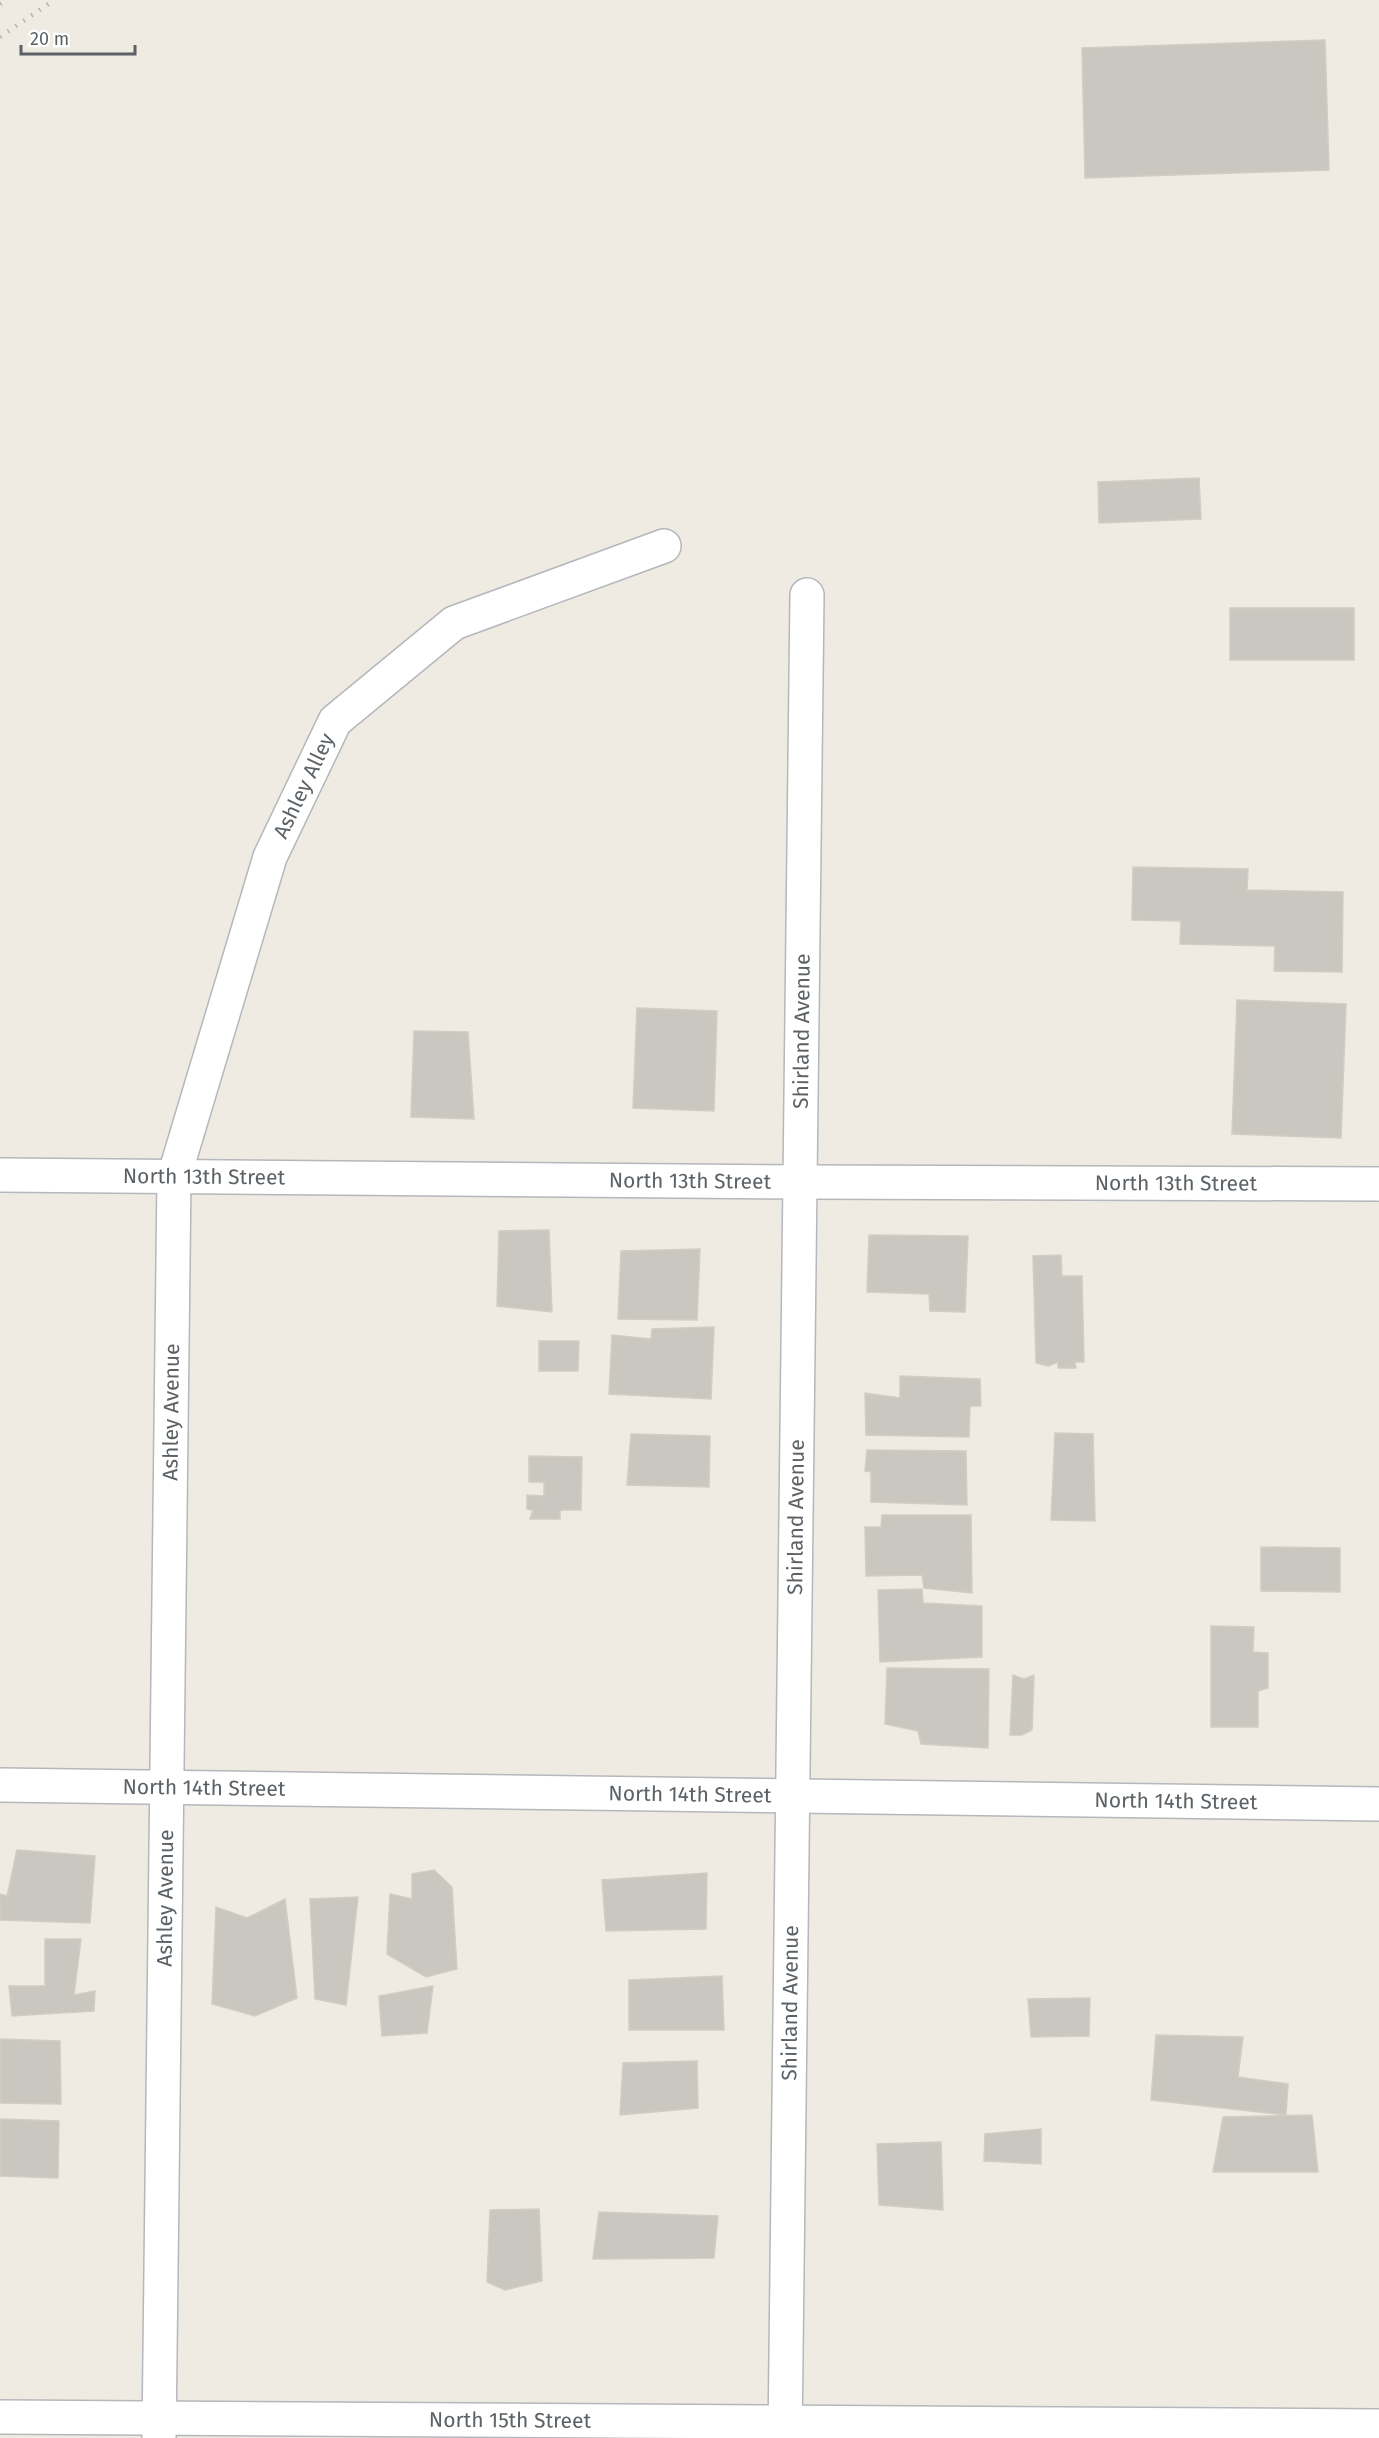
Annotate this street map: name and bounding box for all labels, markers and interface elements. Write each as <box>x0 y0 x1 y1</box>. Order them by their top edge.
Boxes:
scale bar <box>21 18 135 56</box>
text: 20 m <box>30 28 69 50</box>
street label: Ashley Alley <box>268 728 340 843</box>
street label: Shirland Avenue <box>788 953 816 1109</box>
street label: North 13th Street <box>123 1163 286 1190</box>
street label: North 13th Street <box>609 1167 772 1195</box>
street label: North 13th Street <box>1095 1170 1258 1197</box>
street label: Ashley Avenue <box>157 1343 185 1481</box>
street label: Shirland Avenue <box>782 1439 810 1595</box>
street label: North 14th Street <box>122 1774 286 1802</box>
street label: North 14th Street <box>608 1780 772 1809</box>
street label: North 14th Street <box>1094 1787 1258 1815</box>
street label: Ashley Avenue <box>152 1829 179 1967</box>
street label: Shirland Avenue <box>776 1925 804 2081</box>
street label: North 15th Street <box>429 2407 592 2434</box>

